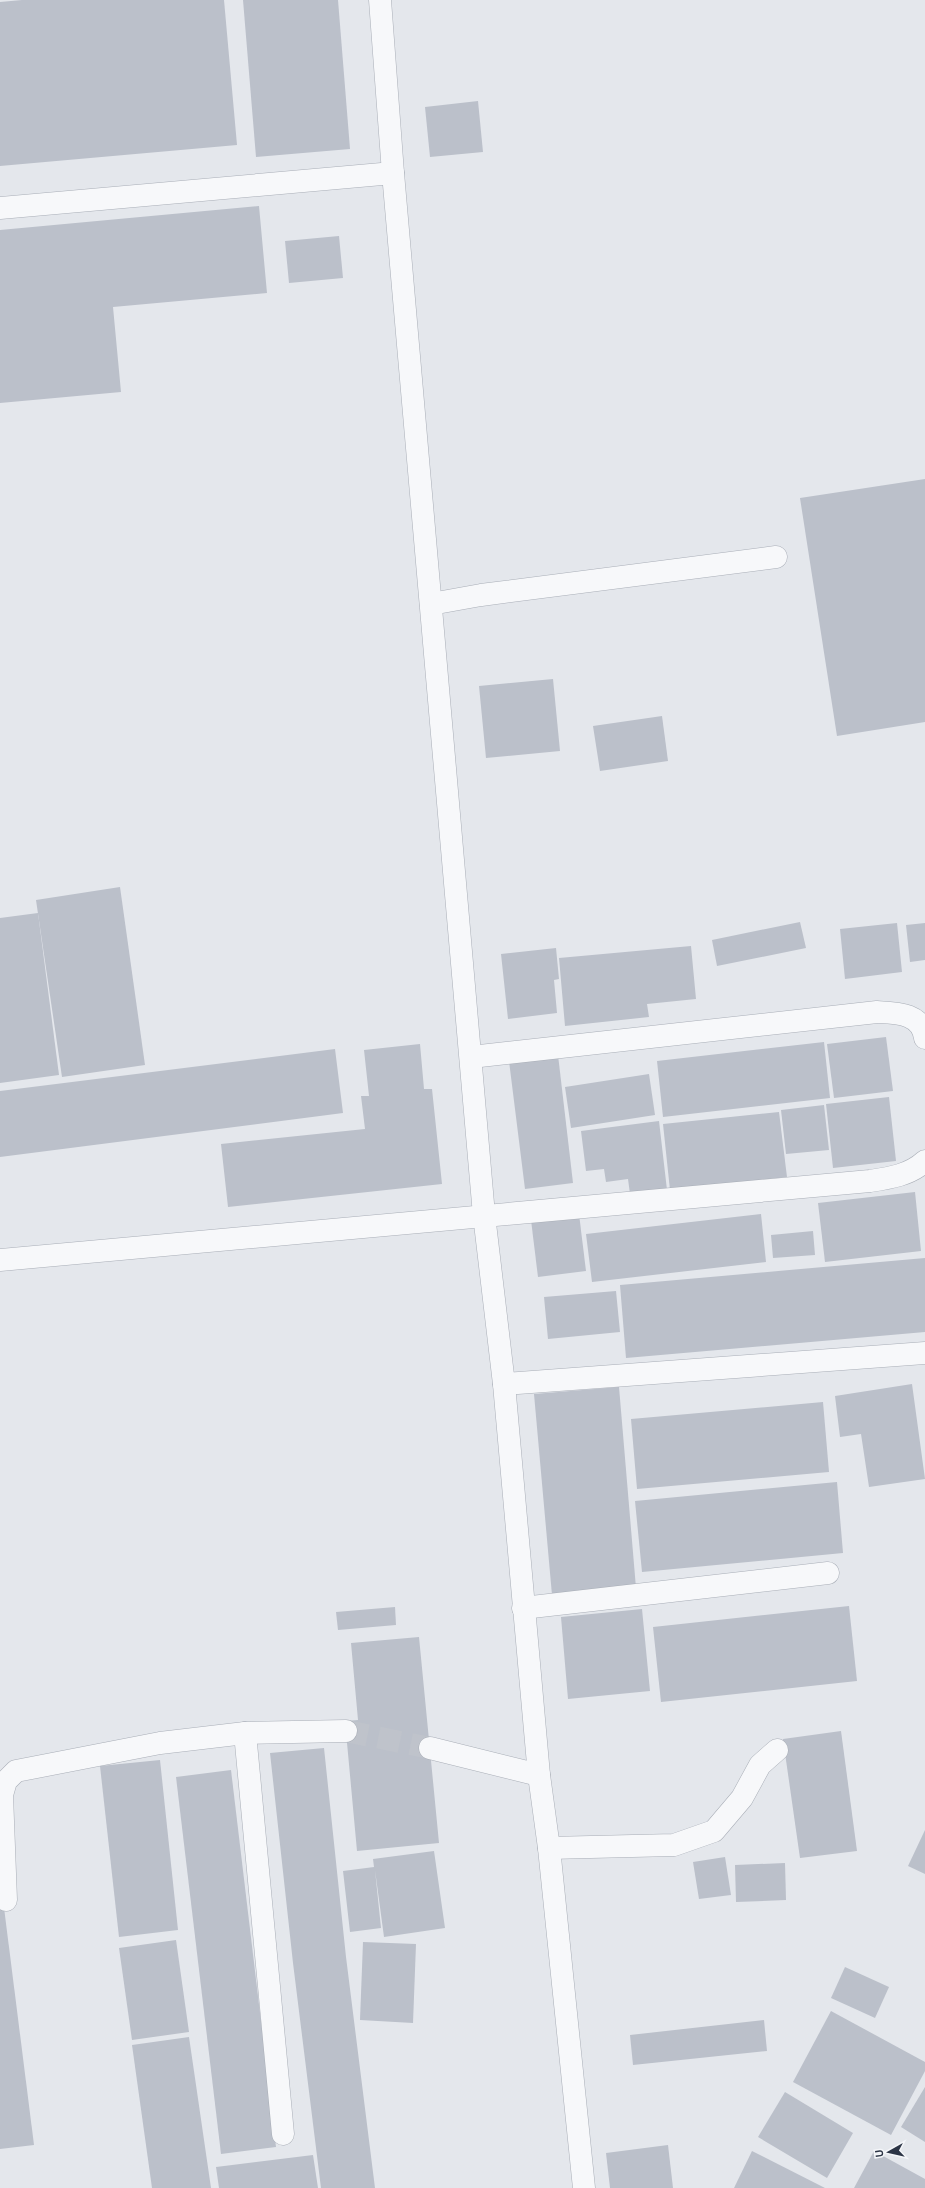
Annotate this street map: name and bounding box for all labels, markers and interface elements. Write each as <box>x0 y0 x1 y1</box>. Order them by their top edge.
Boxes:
north arrow <box>869 2132 909 2172</box>
text: U <box>873 2149 886 2158</box>

